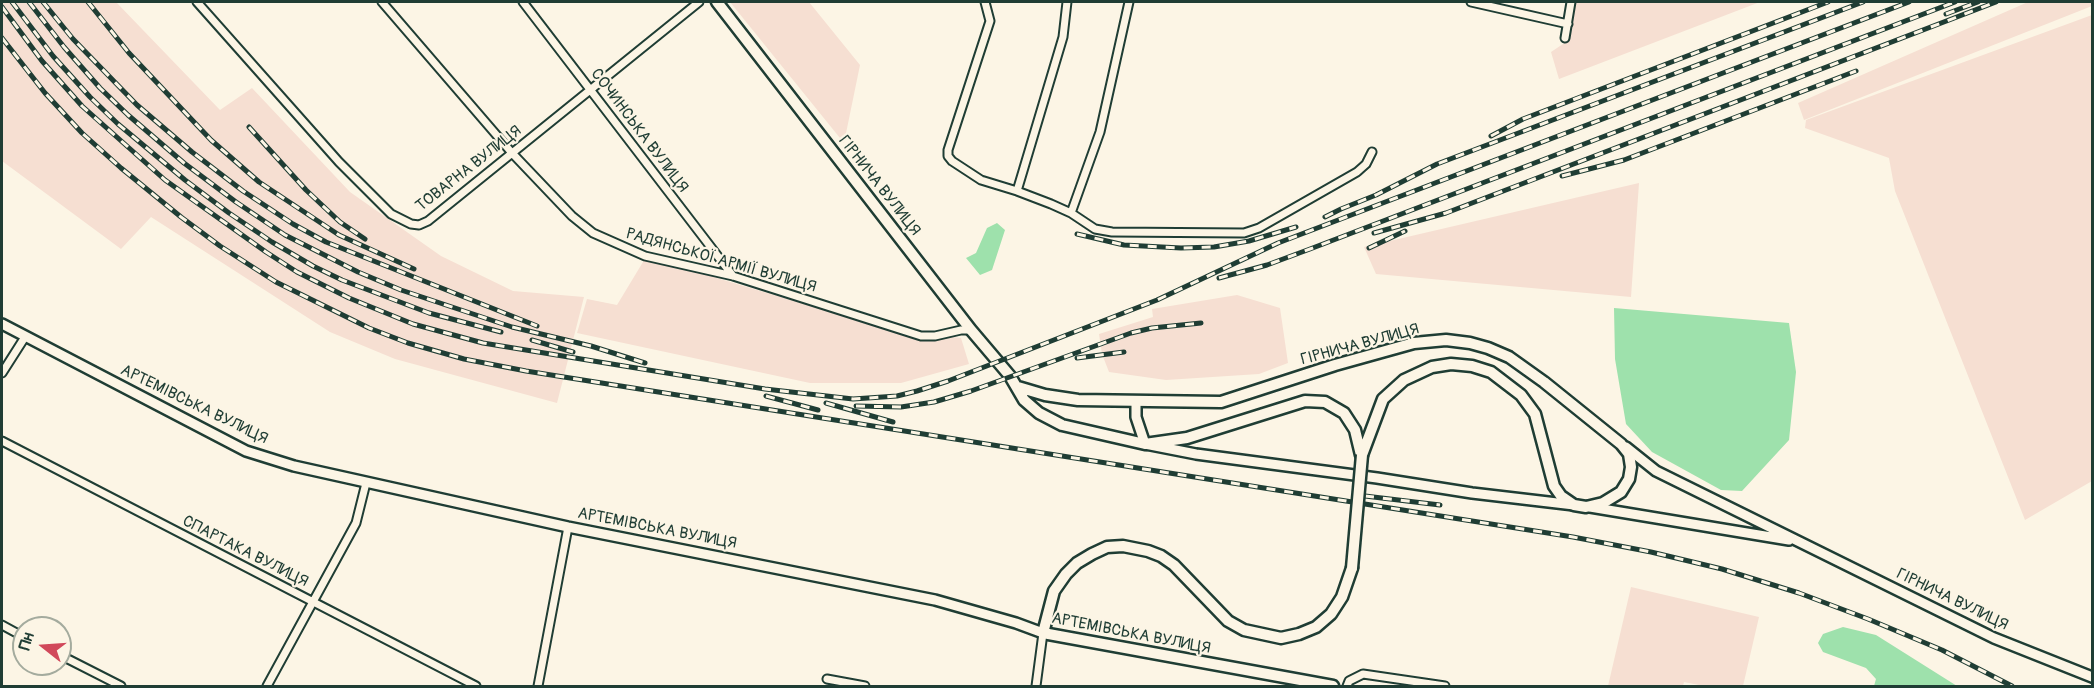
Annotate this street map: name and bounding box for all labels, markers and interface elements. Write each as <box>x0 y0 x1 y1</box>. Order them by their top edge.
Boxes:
street label: СОЧИНСЬКА ВУЛИЦЯ <box>586 65 692 197</box>
street label: ТОВАРНА ВУЛИЦЯ <box>412 122 526 216</box>
street label: ГІРНИЧА ВУЛИЦЯ <box>834 132 924 240</box>
street label: РАДЯНСЬКОЇ АРМІЇ ВУЛИЦЯ <box>624 225 818 297</box>
street label: ГІРНИЧА ВУЛИЦЯ <box>1299 320 1421 370</box>
street label: АРТЕМІВСЬКА ВУЛИЦЯ <box>117 361 271 449</box>
street label: АРТЕМІВСЬКА ВУЛИЦЯ <box>576 504 738 554</box>
street label: СПАРТАКА ВУЛИЦЯ <box>179 512 311 592</box>
street label: ГІРНИЧА ВУЛИЦЯ <box>1893 565 2011 635</box>
street label: АРТЕМІВСЬКА ВУЛИЦЯ <box>1050 609 1212 659</box>
north arrow <box>12 616 72 676</box>
text: Пн <box>15 630 39 653</box>

